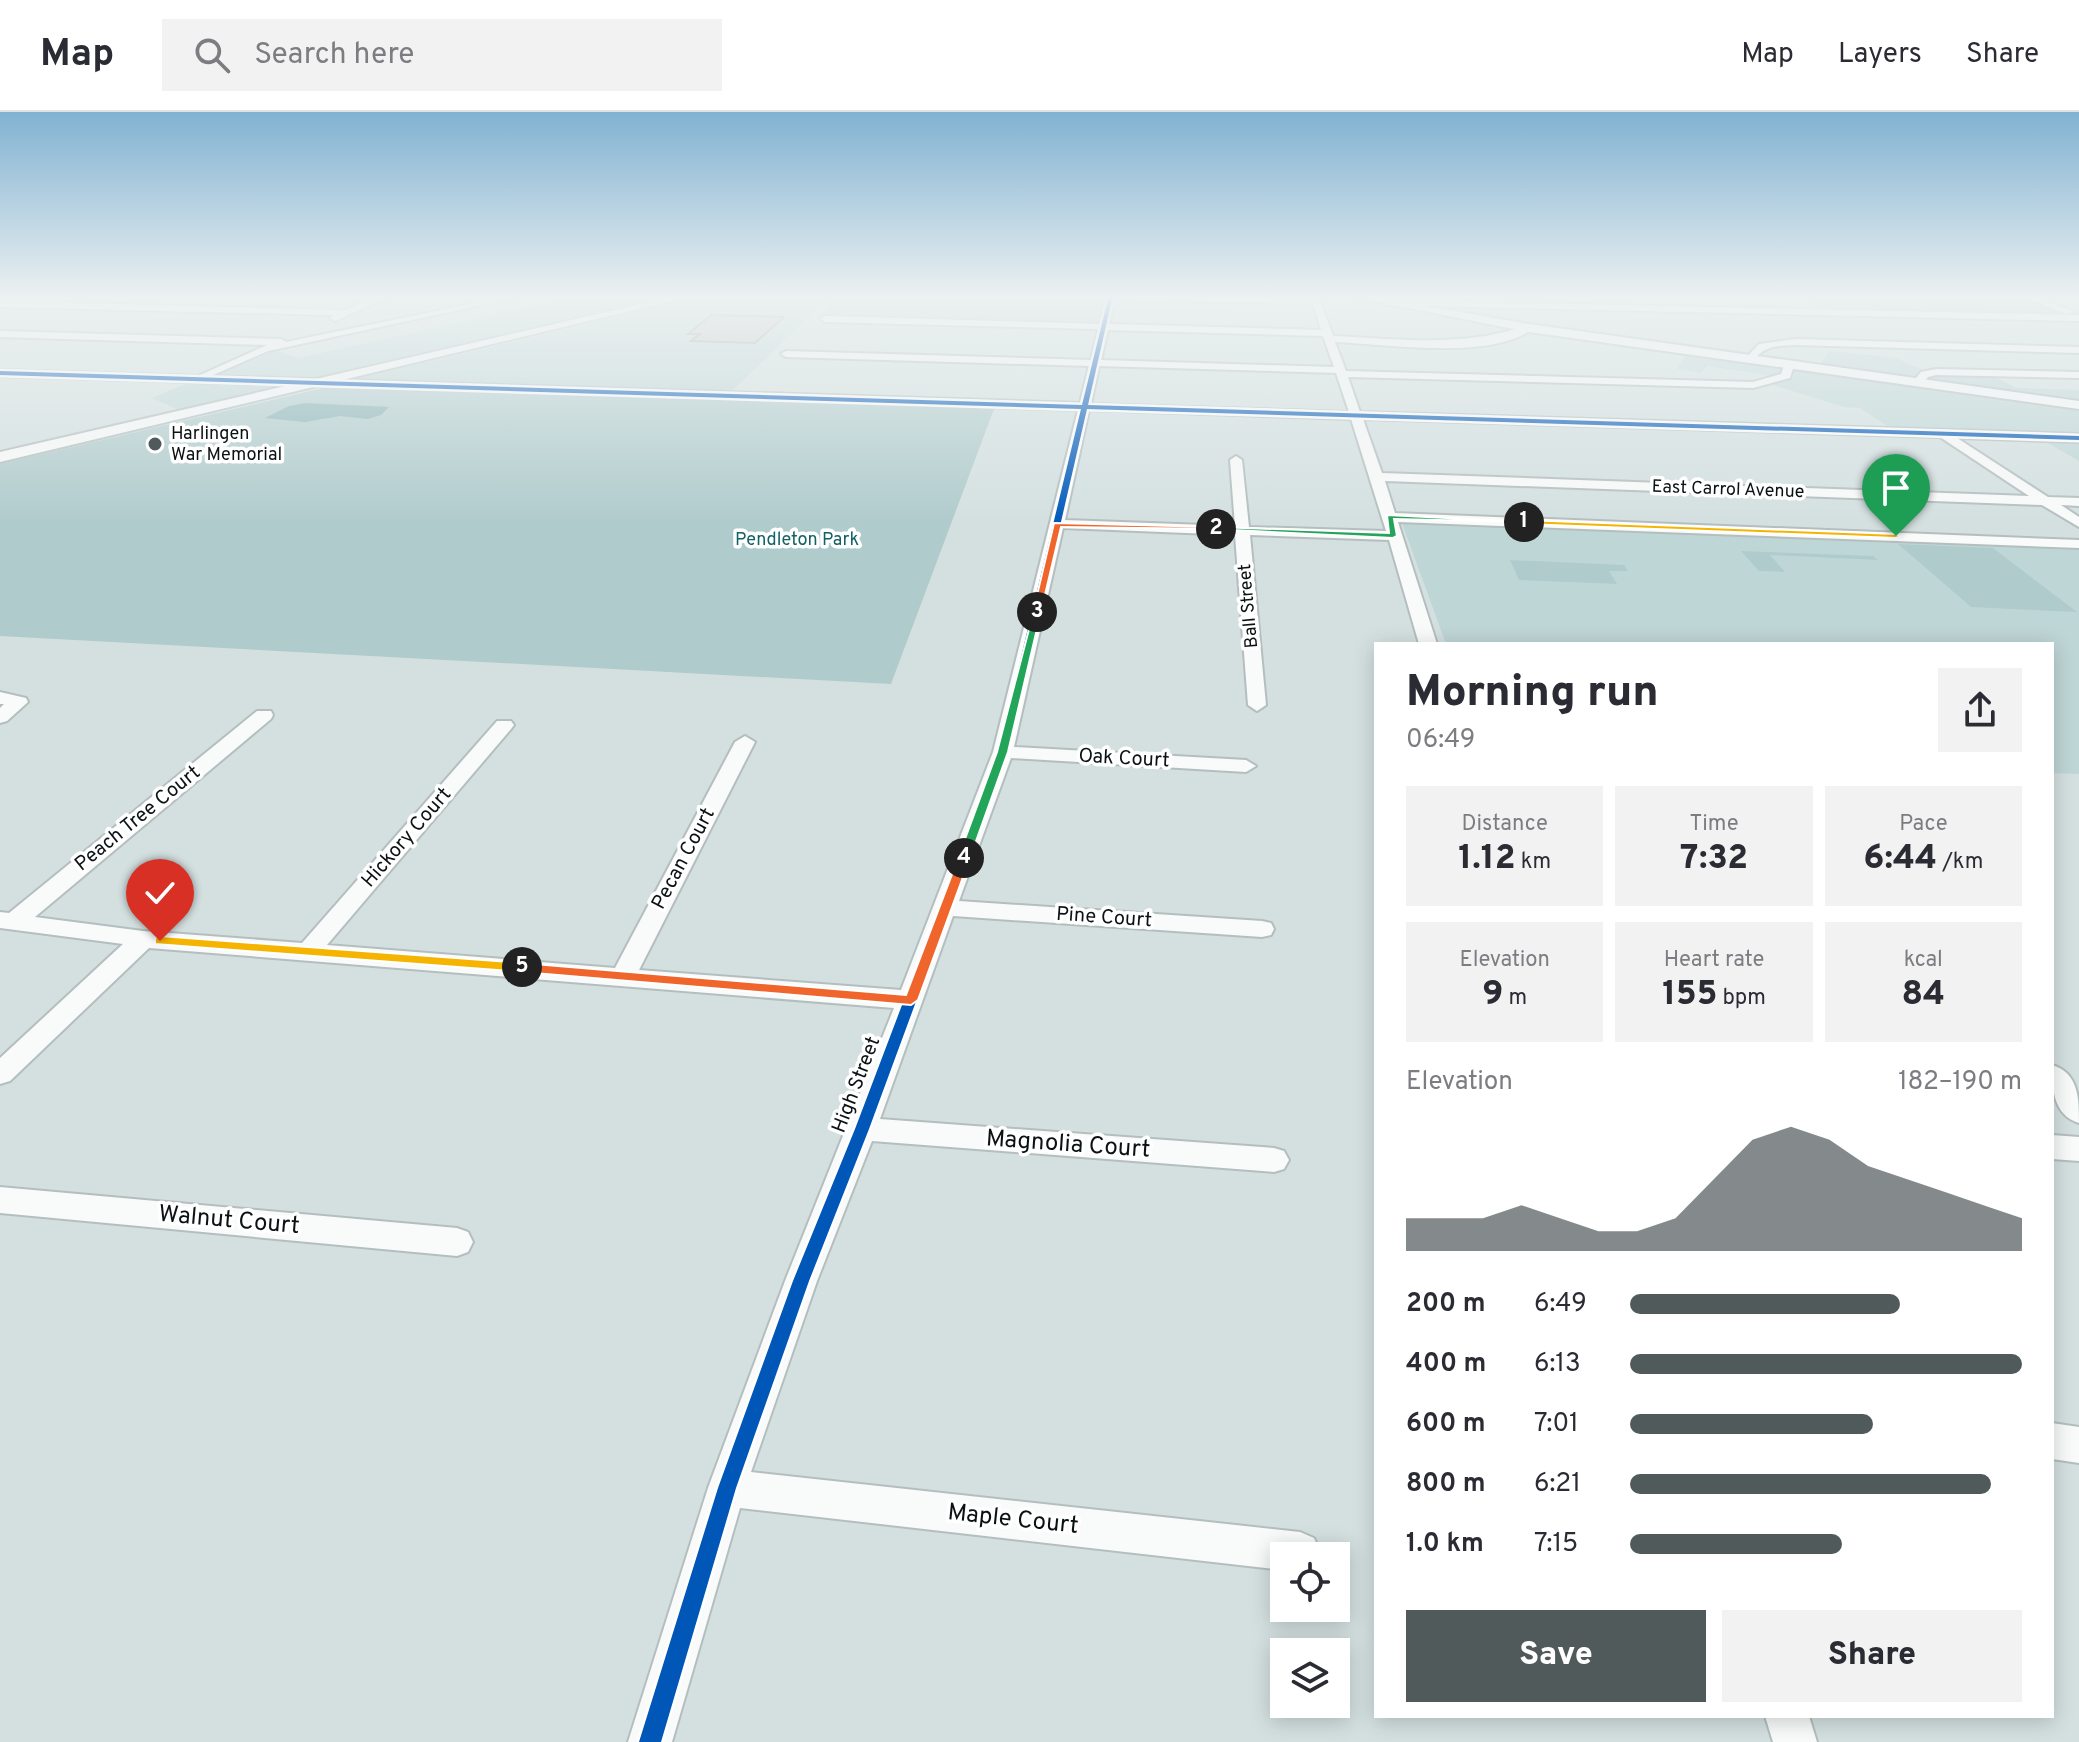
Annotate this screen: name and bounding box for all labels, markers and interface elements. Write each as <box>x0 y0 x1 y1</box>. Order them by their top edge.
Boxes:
search box <box>162 19 722 91</box>
text: Map <box>40 31 114 80</box>
icon: search <box>190 33 234 77</box>
text: Search here <box>254 37 414 74</box>
text: Map <box>1741 37 1794 73</box>
text: Layers <box>1838 37 1922 73</box>
text: Share <box>1966 37 2039 73</box>
place label: Harlingen War Memorial <box>171 423 282 467</box>
marker: Harlingen War Memorial <box>146 435 164 453</box>
pin <box>1862 454 1930 536</box>
icon: arrive <box>1874 466 1918 510</box>
street label: East Carrol Avenue <box>1651 476 1805 504</box>
pin: 1 <box>1504 502 1544 542</box>
text: 1 <box>1520 508 1528 535</box>
pin: 2 <box>1196 509 1236 549</box>
text: 2 <box>1209 515 1223 542</box>
park label: Pendleton Park <box>735 529 859 552</box>
street label: Ball Street <box>1234 563 1264 649</box>
pin: 3 <box>1017 592 1057 632</box>
text: 3 <box>1030 598 1044 625</box>
text: Morning run <box>1406 666 1659 722</box>
button: share <box>1938 668 2022 752</box>
text: 06:49 <box>1406 724 1475 757</box>
street label: Oak Court <box>1078 744 1170 774</box>
street label: Peach Tree Court <box>70 760 206 878</box>
street label: Hickory Court <box>356 782 458 894</box>
street label: Pecan Court <box>646 804 722 914</box>
text: Distance <box>1461 811 1548 838</box>
text: Time <box>1689 811 1739 838</box>
text: Pace <box>1899 811 1947 838</box>
pin: 4 <box>944 838 984 878</box>
text: 1.12 <box>1458 838 1516 881</box>
text: 7:32 <box>1680 838 1748 881</box>
text: 6:44 <box>1863 838 1937 881</box>
text: 4 <box>957 844 971 871</box>
text: km <box>1516 849 1551 876</box>
text: /km <box>1937 849 1983 876</box>
pin <box>126 859 194 941</box>
icon: check <box>138 871 182 915</box>
street label: Pine Court <box>1055 902 1153 934</box>
pin: 5 <box>502 947 542 987</box>
text: Elevation <box>1459 947 1550 974</box>
text: Heart rate <box>1664 947 1764 974</box>
text: kcal <box>1904 947 1943 974</box>
text: 5 <box>515 953 529 980</box>
text: 9 <box>1482 974 1503 1017</box>
text: 155 <box>1662 974 1717 1017</box>
text: 84 <box>1901 974 1945 1017</box>
text: m <box>1503 985 1527 1012</box>
text: bpm <box>1717 985 1766 1012</box>
street label: High Street <box>827 1033 887 1137</box>
text: Elevation <box>1406 1066 1513 1099</box>
text: 182–190 m <box>1898 1066 2022 1099</box>
street label: Magnolia Court <box>985 1124 1151 1166</box>
street label: Walnut Court <box>157 1200 301 1242</box>
text: 200 m <box>1406 1288 1485 1321</box>
text: 6:49 <box>1534 1288 1587 1321</box>
text: 400 m <box>1406 1348 1486 1381</box>
text: 6:13 <box>1534 1348 1581 1381</box>
text: 600 m <box>1406 1408 1486 1441</box>
text: 7:01 <box>1534 1408 1579 1441</box>
text: 800 m <box>1406 1468 1486 1501</box>
text: 6:21 <box>1534 1468 1581 1501</box>
street label: Maple Court <box>946 1498 1080 1542</box>
text: 1.0 km <box>1406 1528 1484 1561</box>
text: 7:15 <box>1534 1528 1578 1561</box>
map controls <box>1270 1542 1350 1718</box>
button: locate <box>1270 1542 1350 1622</box>
button: Save <box>1406 1610 1706 1702</box>
button: Share <box>1722 1610 2022 1702</box>
button: layers <box>1270 1638 1350 1718</box>

